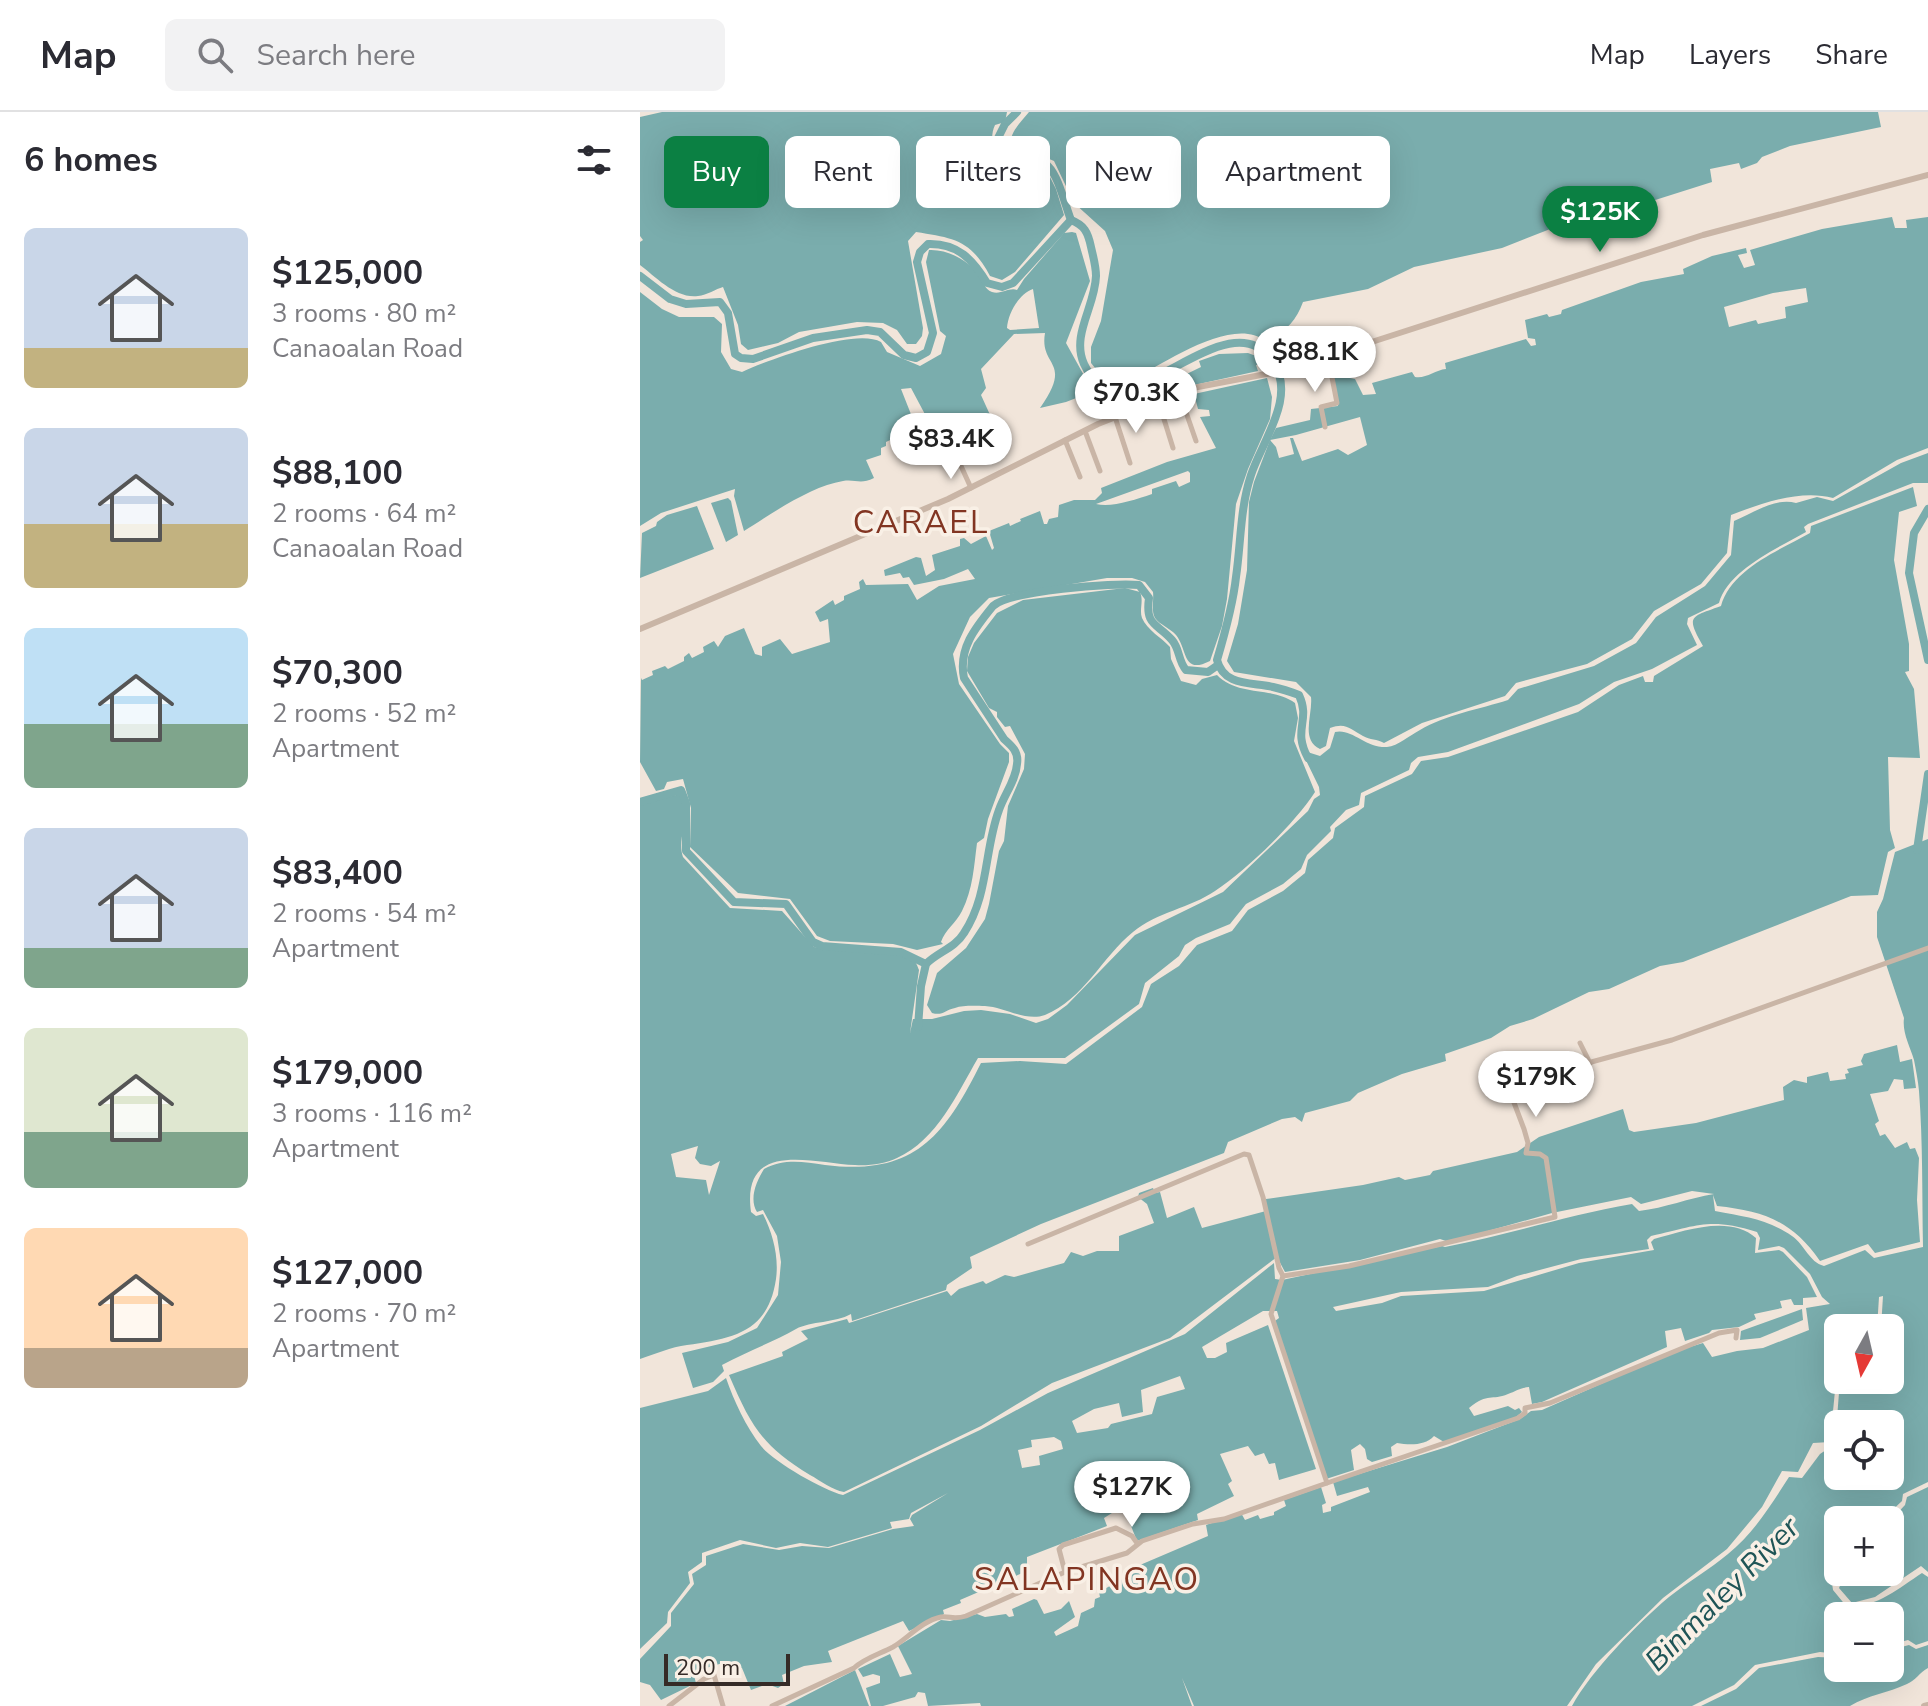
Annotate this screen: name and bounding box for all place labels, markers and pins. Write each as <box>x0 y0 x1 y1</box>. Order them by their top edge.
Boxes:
pin: $125K <box>1544 186 1656 254</box>
pin: $88.1K <box>1250 326 1380 394</box>
pin: $70.3K <box>1071 367 1201 435</box>
pin: $83.4K <box>886 413 1016 481</box>
pin: $179K <box>1480 1051 1592 1119</box>
pin: $127K <box>1076 1461 1188 1529</box>

